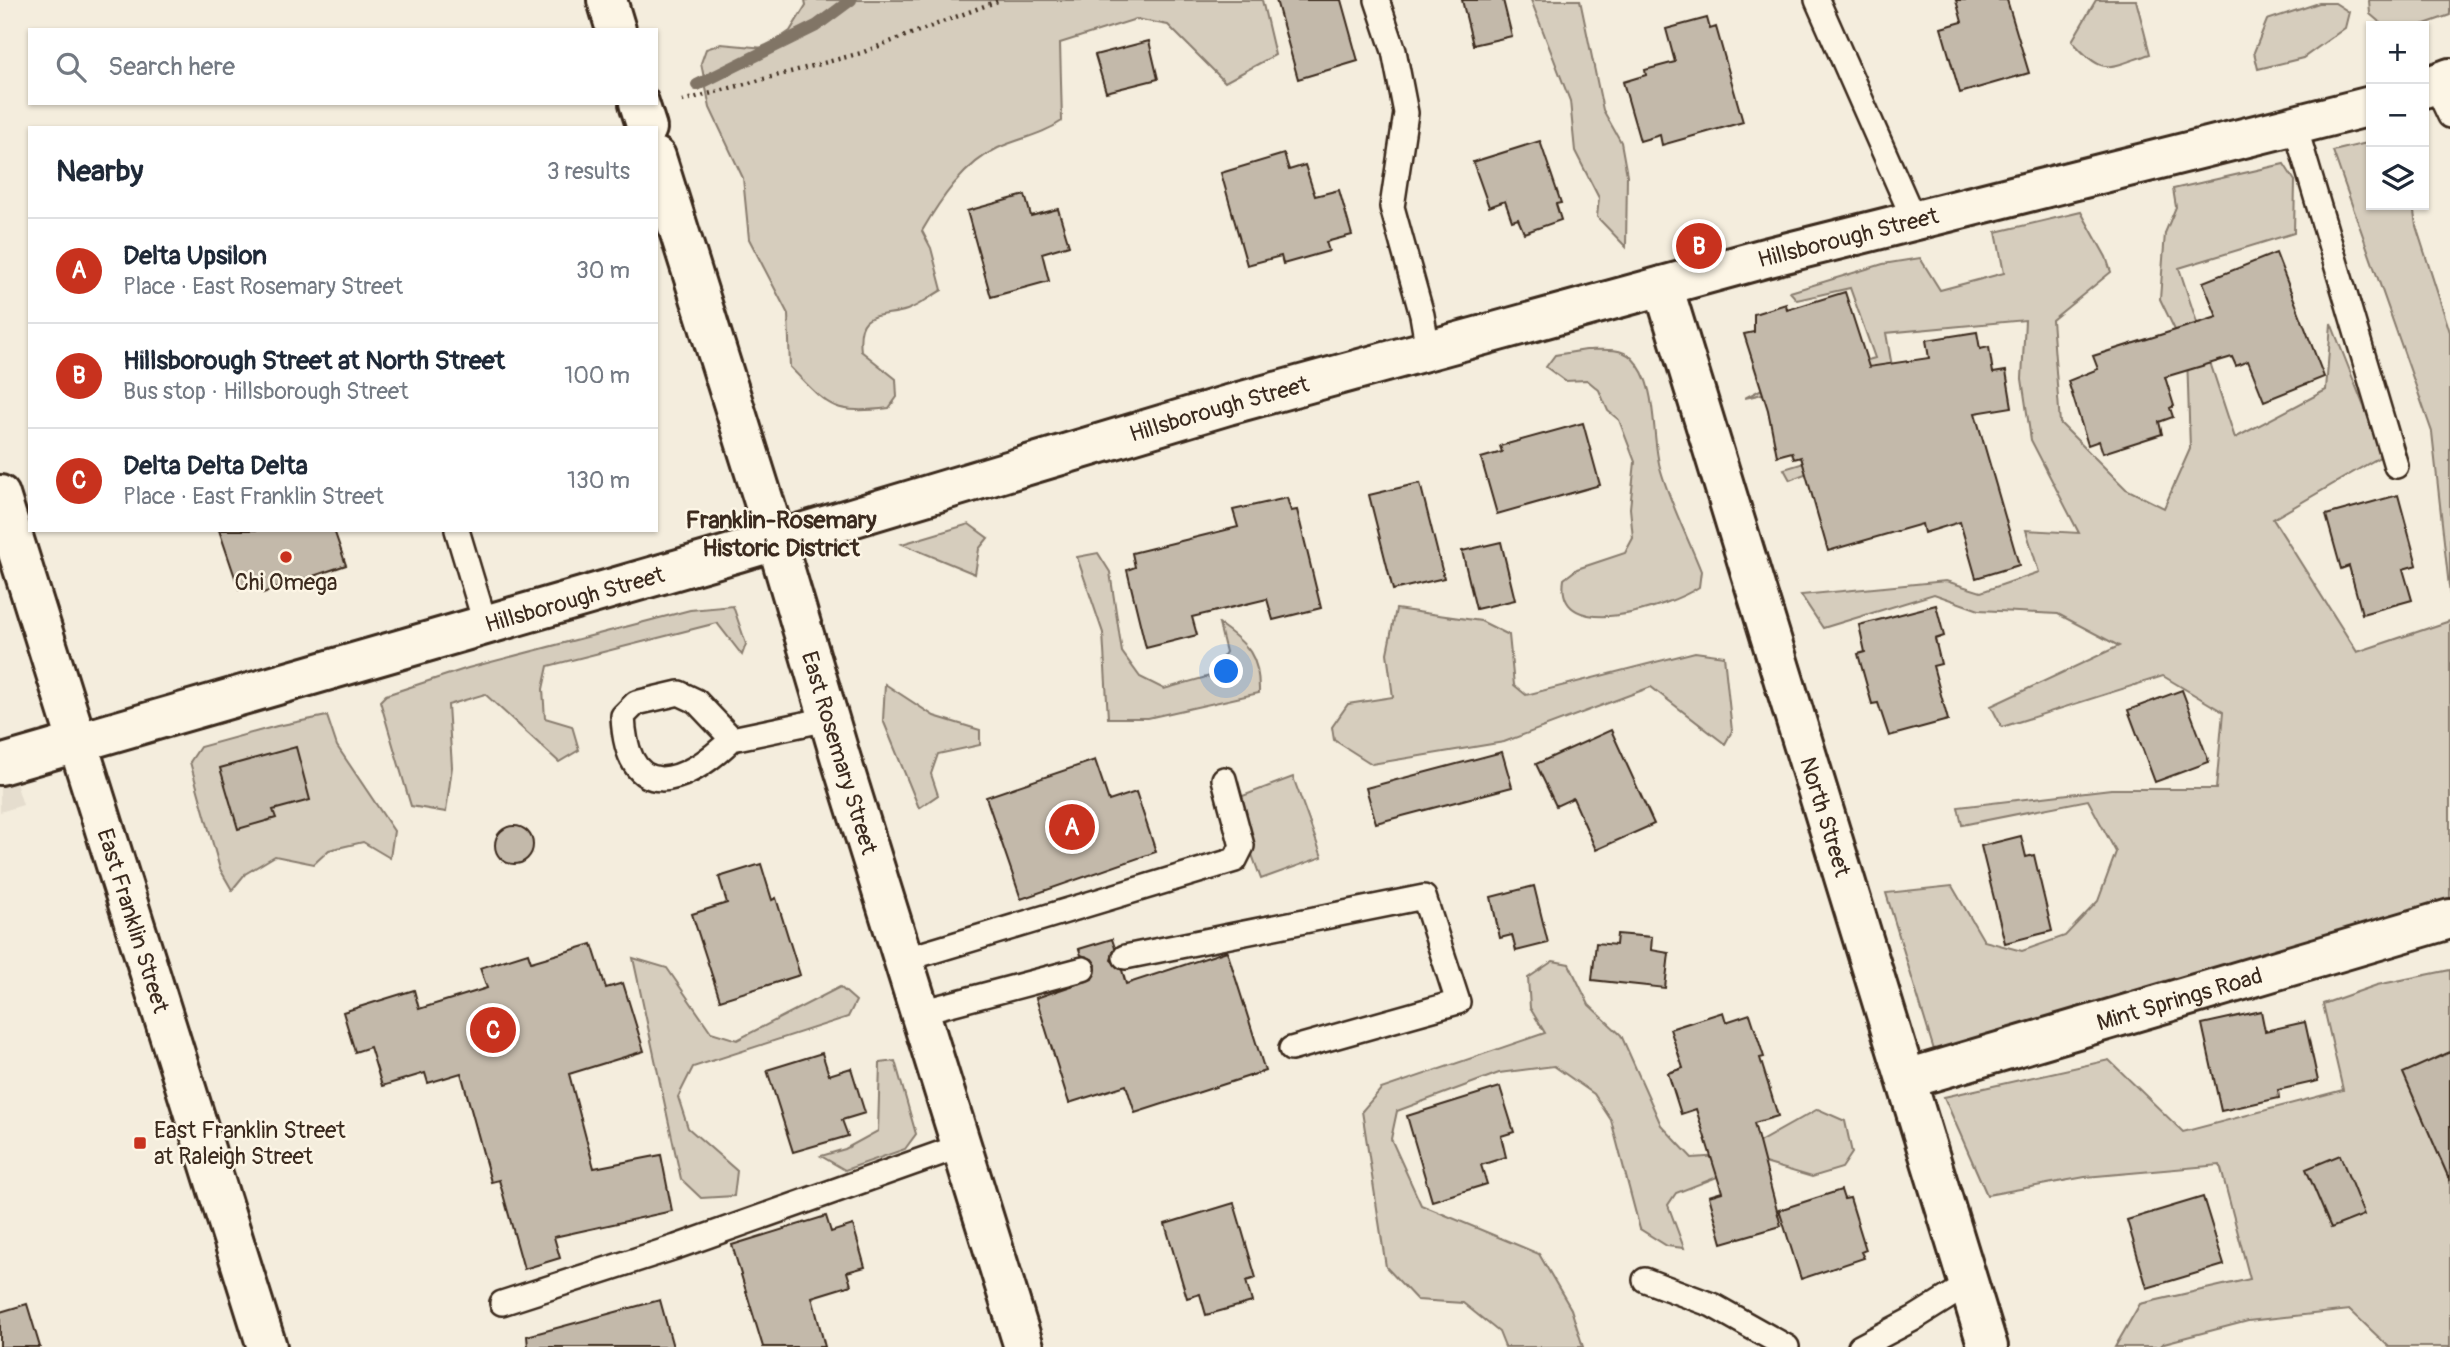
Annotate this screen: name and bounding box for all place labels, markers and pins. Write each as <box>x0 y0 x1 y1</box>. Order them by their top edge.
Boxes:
pin: B <box>1676 220 1722 272</box>
marker: Chi Omega <box>278 549 294 565</box>
place label: Chi Omega <box>235 568 337 597</box>
pin: A <box>1049 801 1095 853</box>
pin: C <box>470 1004 516 1056</box>
place label: East Franklin Street at Raleigh Street <box>154 1116 346 1171</box>
marker: East Franklin Street at Raleigh Street <box>132 1135 148 1151</box>

